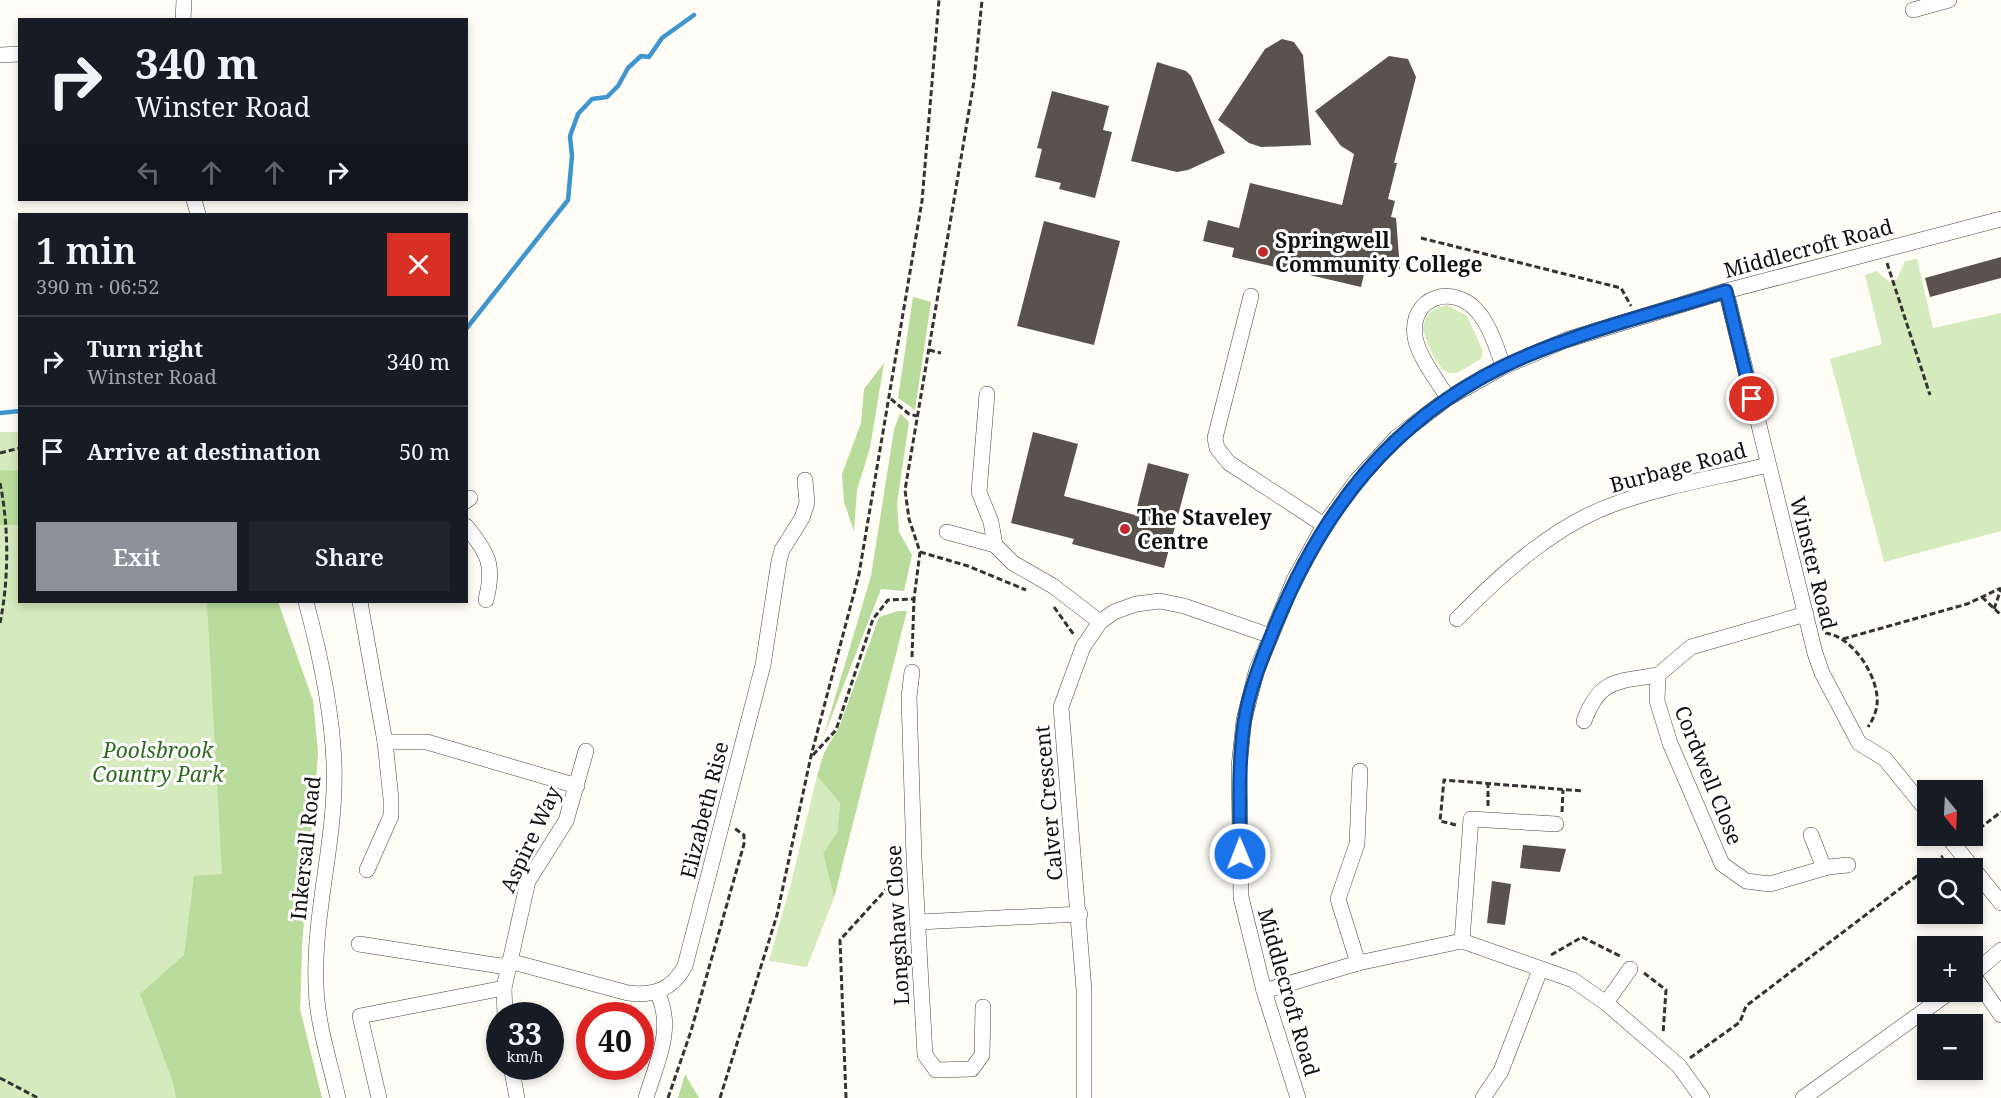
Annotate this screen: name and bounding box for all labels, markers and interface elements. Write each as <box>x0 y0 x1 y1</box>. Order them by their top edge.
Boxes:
text: 340 m <box>135 34 259 91</box>
icon: right <box>36 42 114 120</box>
text: Winster Road <box>135 88 310 125</box>
icon: left <box>132 156 165 189</box>
icon: ahead <box>195 156 228 189</box>
icon: ahead <box>258 156 291 189</box>
icon: right <box>321 156 354 189</box>
street label: Middlecroft Road <box>1721 212 1896 284</box>
text: 1 min <box>36 226 137 275</box>
place label: Springwell Community College <box>1275 226 1482 278</box>
button: close <box>387 233 450 296</box>
marker: Springwell Community College <box>1256 245 1270 259</box>
text: 390 m · 06:52 <box>36 273 159 300</box>
text: Turn right <box>87 333 203 363</box>
icon: right <box>36 345 69 378</box>
text: 340 m <box>387 346 450 376</box>
text: Winster Road <box>87 363 217 390</box>
pin <box>1726 373 1777 424</box>
icon: arrive <box>1735 382 1768 415</box>
icon: arrive <box>36 435 69 468</box>
street label: Burbage Road <box>1607 435 1749 499</box>
text: Arrive at destination <box>87 436 321 466</box>
text: 50 m <box>399 436 450 466</box>
street label: Winster Road <box>1784 493 1844 633</box>
place label: The Staveley Centre <box>1137 503 1273 555</box>
button: Exit <box>36 522 237 591</box>
button: Share <box>249 522 450 591</box>
marker: The Staveley Centre <box>1118 522 1132 536</box>
street label: Cordwell Close <box>1668 701 1750 849</box>
street label: Calver Crescent <box>1027 724 1069 882</box>
park label: Poolsbrook Country Park <box>92 736 225 788</box>
street label: Elizabeth Rise <box>673 739 735 881</box>
street label: Inkersall Road <box>284 775 326 921</box>
north arrow <box>1917 780 1983 846</box>
map controls <box>1917 780 1983 1080</box>
street label: Aspire Way <box>493 781 567 897</box>
position arrow <box>1208 822 1272 886</box>
street label: Longshaw Close <box>879 844 915 1006</box>
button: search <box>1917 858 1983 924</box>
street label: Middlecroft Road <box>1252 905 1326 1079</box>
button: + <box>1917 936 1983 1002</box>
speed limit sign: 40 <box>576 1002 654 1080</box>
text: 33 <box>508 1013 542 1054</box>
button: − <box>1917 1014 1983 1080</box>
text: km/h <box>507 1046 543 1066</box>

